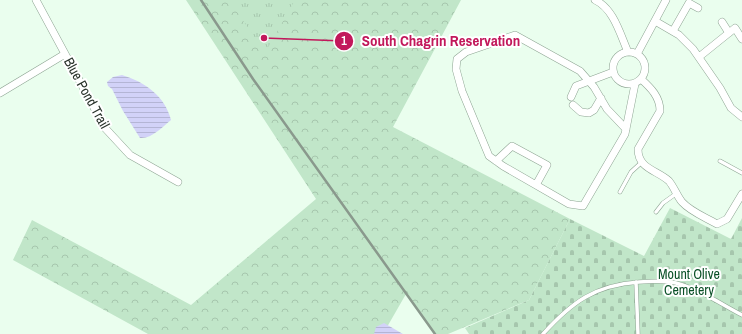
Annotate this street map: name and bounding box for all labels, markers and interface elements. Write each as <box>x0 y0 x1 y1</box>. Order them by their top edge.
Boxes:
callout: South Chagrin Reservation <box>334 27 529 54</box>
text: South Chagrin Reservation <box>362 30 520 51</box>
text: 1 <box>341 33 347 49</box>
street label: Blue Pond Trail <box>60 54 114 132</box>
park label: Mount Olive Cemetery <box>658 265 720 299</box>

